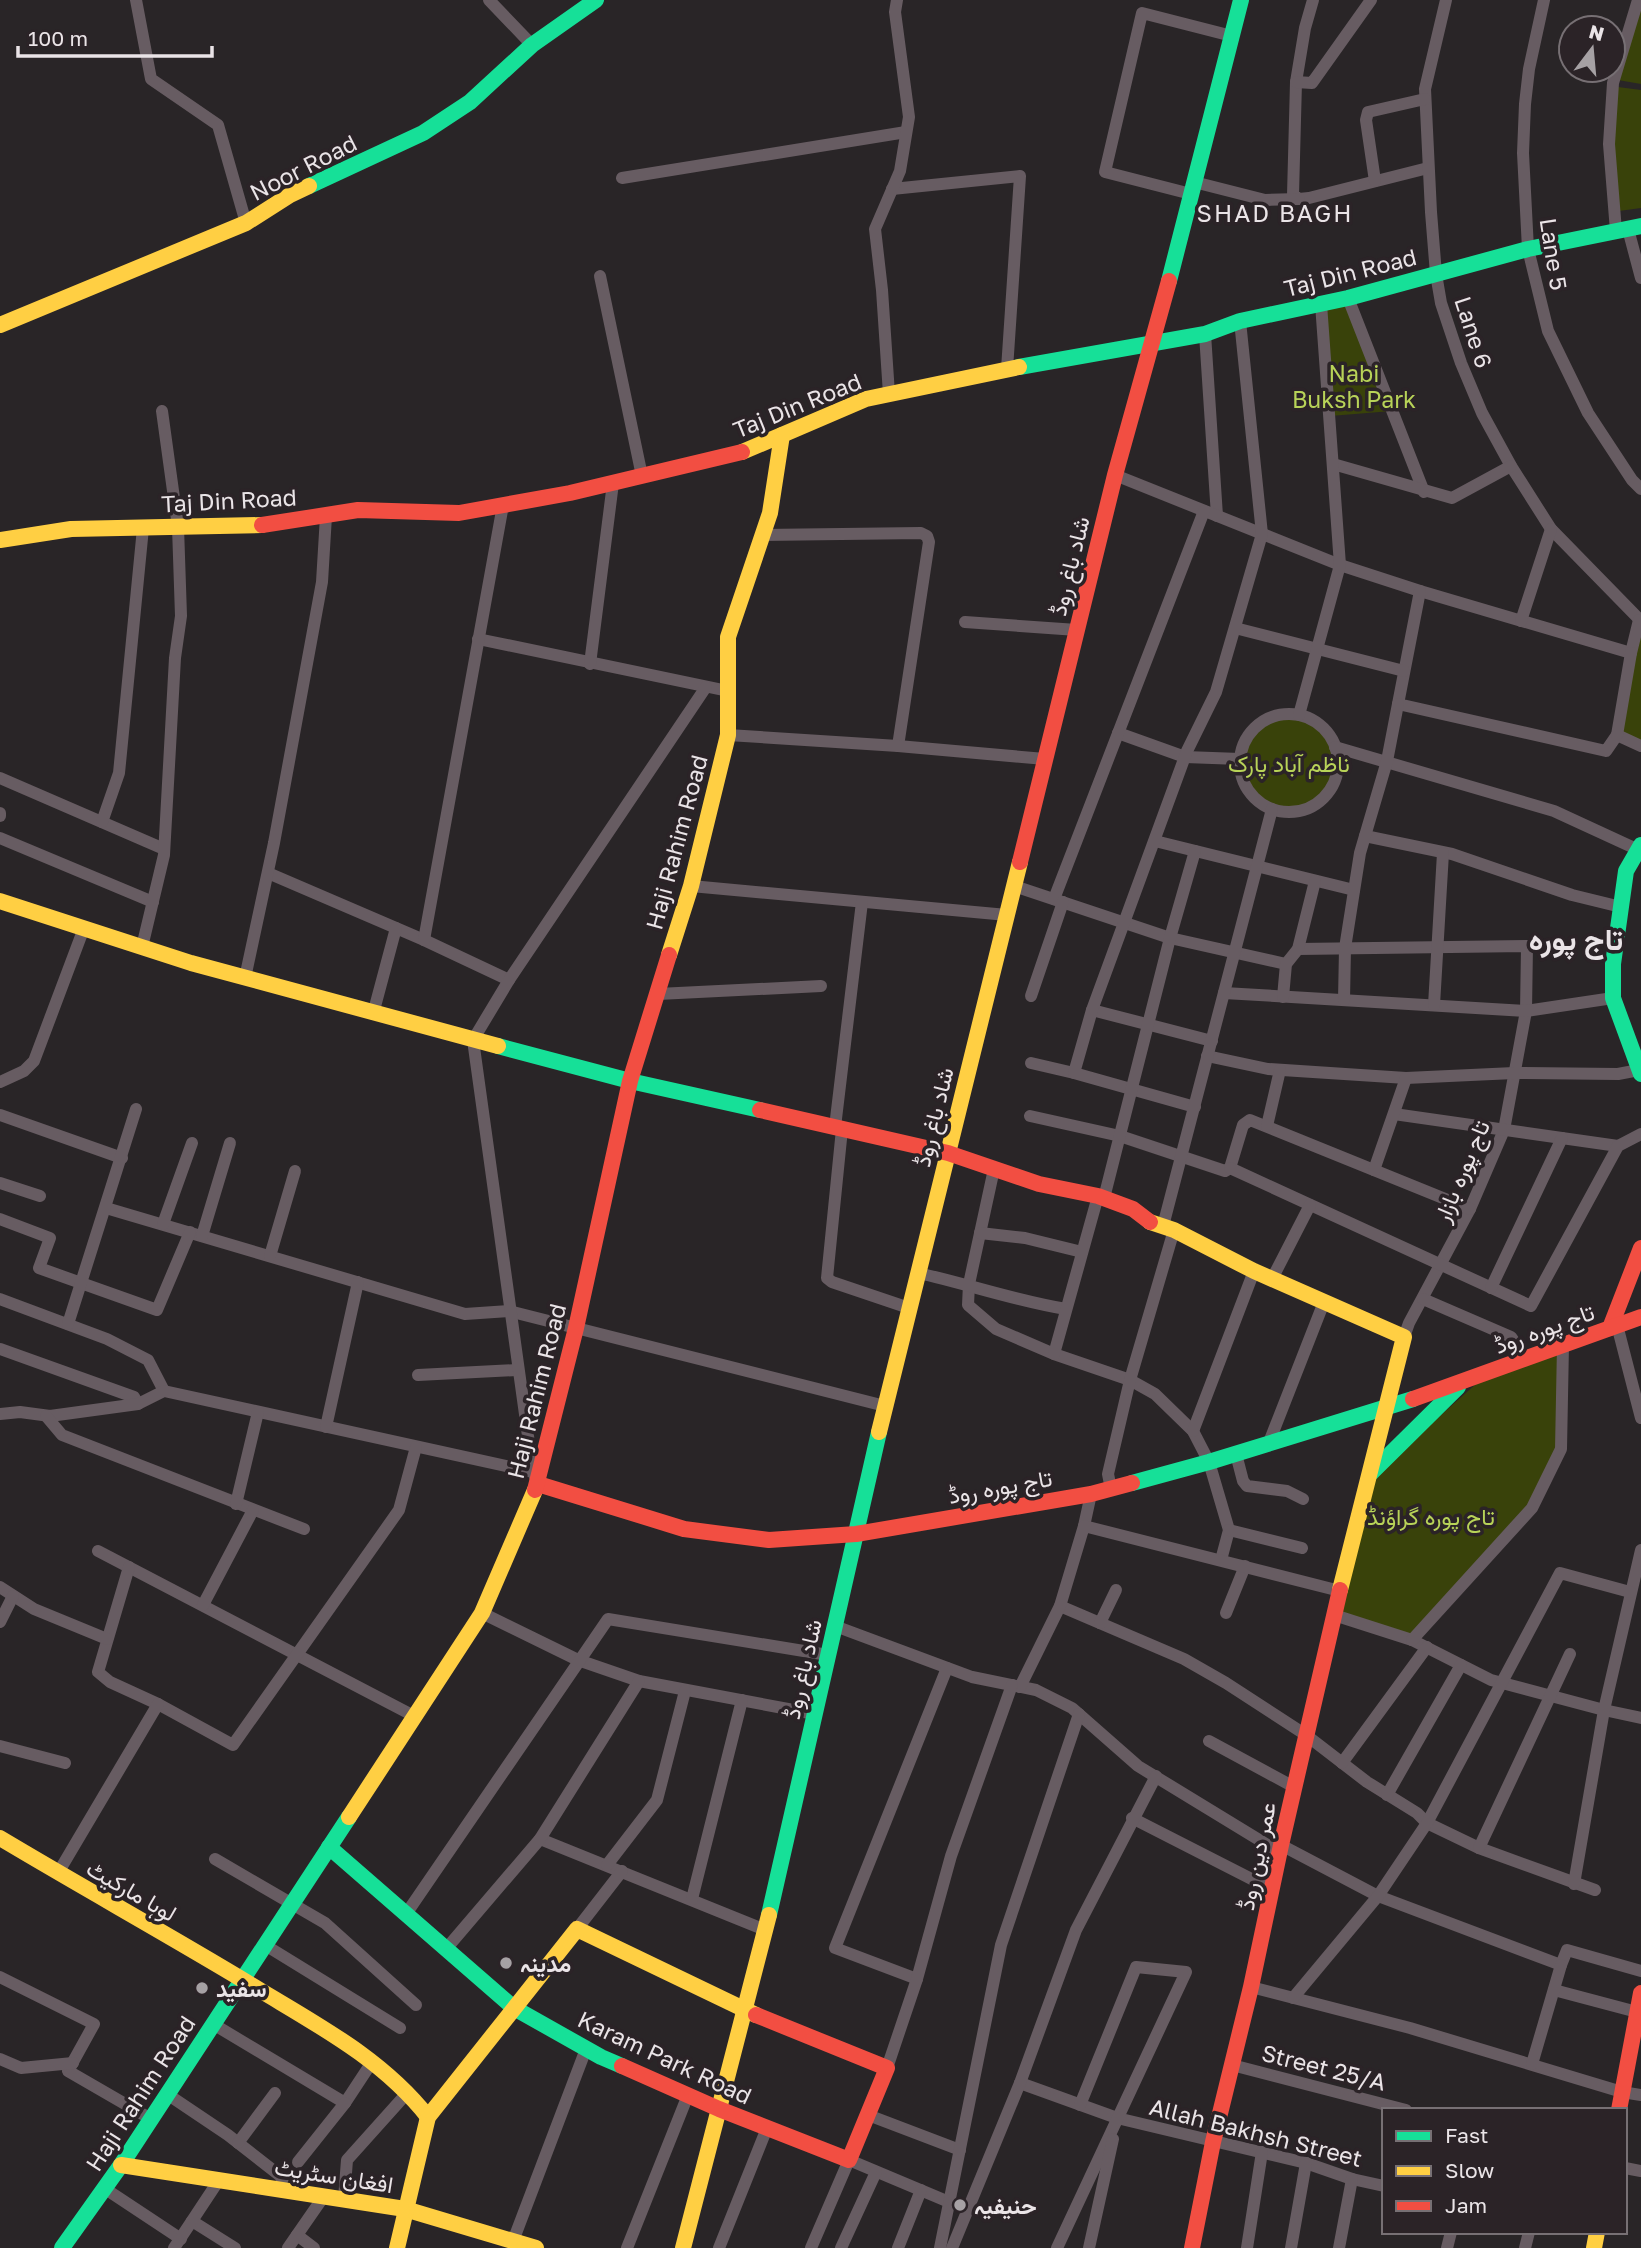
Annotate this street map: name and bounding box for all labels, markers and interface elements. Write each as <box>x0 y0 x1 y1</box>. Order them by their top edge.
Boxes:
scale bar <box>18 14 212 58</box>
north arrow <box>1557 14 1627 84</box>
text: N <box>1587 19 1607 45</box>
text: 100 m <box>28 25 88 51</box>
street label: Noor Road <box>245 128 361 206</box>
district label: SHAD BAGH <box>1197 198 1353 227</box>
street label: Lane 5 <box>1534 216 1574 292</box>
street label: Taj Din Road <box>1281 242 1419 302</box>
street label: Lane 6 <box>1449 293 1499 371</box>
park label: Nabi Buksh Park <box>1292 359 1416 413</box>
street label: Taj Din Road <box>729 367 865 443</box>
street label: Taj Din Road <box>161 482 297 518</box>
street label: شاد باغ روڈ <box>1043 513 1098 619</box>
park label: ناظم آباد پارک <box>1228 749 1350 780</box>
street label: Haji Rahim Road <box>639 752 713 932</box>
district label: تاج پورہ <box>1529 921 1623 960</box>
street label: شاد باغ روڈ <box>907 1064 962 1170</box>
street label: تاج پورہ بازار <box>1427 1116 1498 1228</box>
street label: تاج پورہ روڈ <box>1490 1297 1599 1362</box>
street label: Haji Rahim Road <box>501 1300 571 1482</box>
street label: تاج پورہ روڈ <box>946 1463 1055 1512</box>
park label: تاج پورہ گراؤنڈ <box>1367 1502 1495 1533</box>
street label: شاد باغ روڈ <box>777 1616 830 1722</box>
street label: عمر دین روڈ <box>1231 1799 1283 1913</box>
street label: لوہا مارکیٹ <box>81 1853 182 1929</box>
place label: مدینہ <box>520 1949 571 1978</box>
marker: مدینہ <box>498 1955 514 1971</box>
place label: سفید <box>216 1974 267 2003</box>
marker: سفید <box>194 1980 210 1996</box>
street label: Karam Park Road <box>574 2005 756 2109</box>
street label: Haji Rahim Road <box>79 2010 201 2176</box>
street label: Street 25/A <box>1259 2038 1389 2096</box>
street label: Allah Bakhsh Street <box>1147 2092 1365 2172</box>
legend <box>1382 2108 1627 2234</box>
text: Fast <box>1445 2122 1488 2148</box>
street label: افغان سٹریٹ <box>272 2152 395 2200</box>
text: Slow <box>1445 2157 1494 2183</box>
place label: حنیفیہ <box>974 2191 1037 2220</box>
text: Jam <box>1445 2192 1487 2218</box>
marker: حنیفیہ <box>952 2197 968 2213</box>

